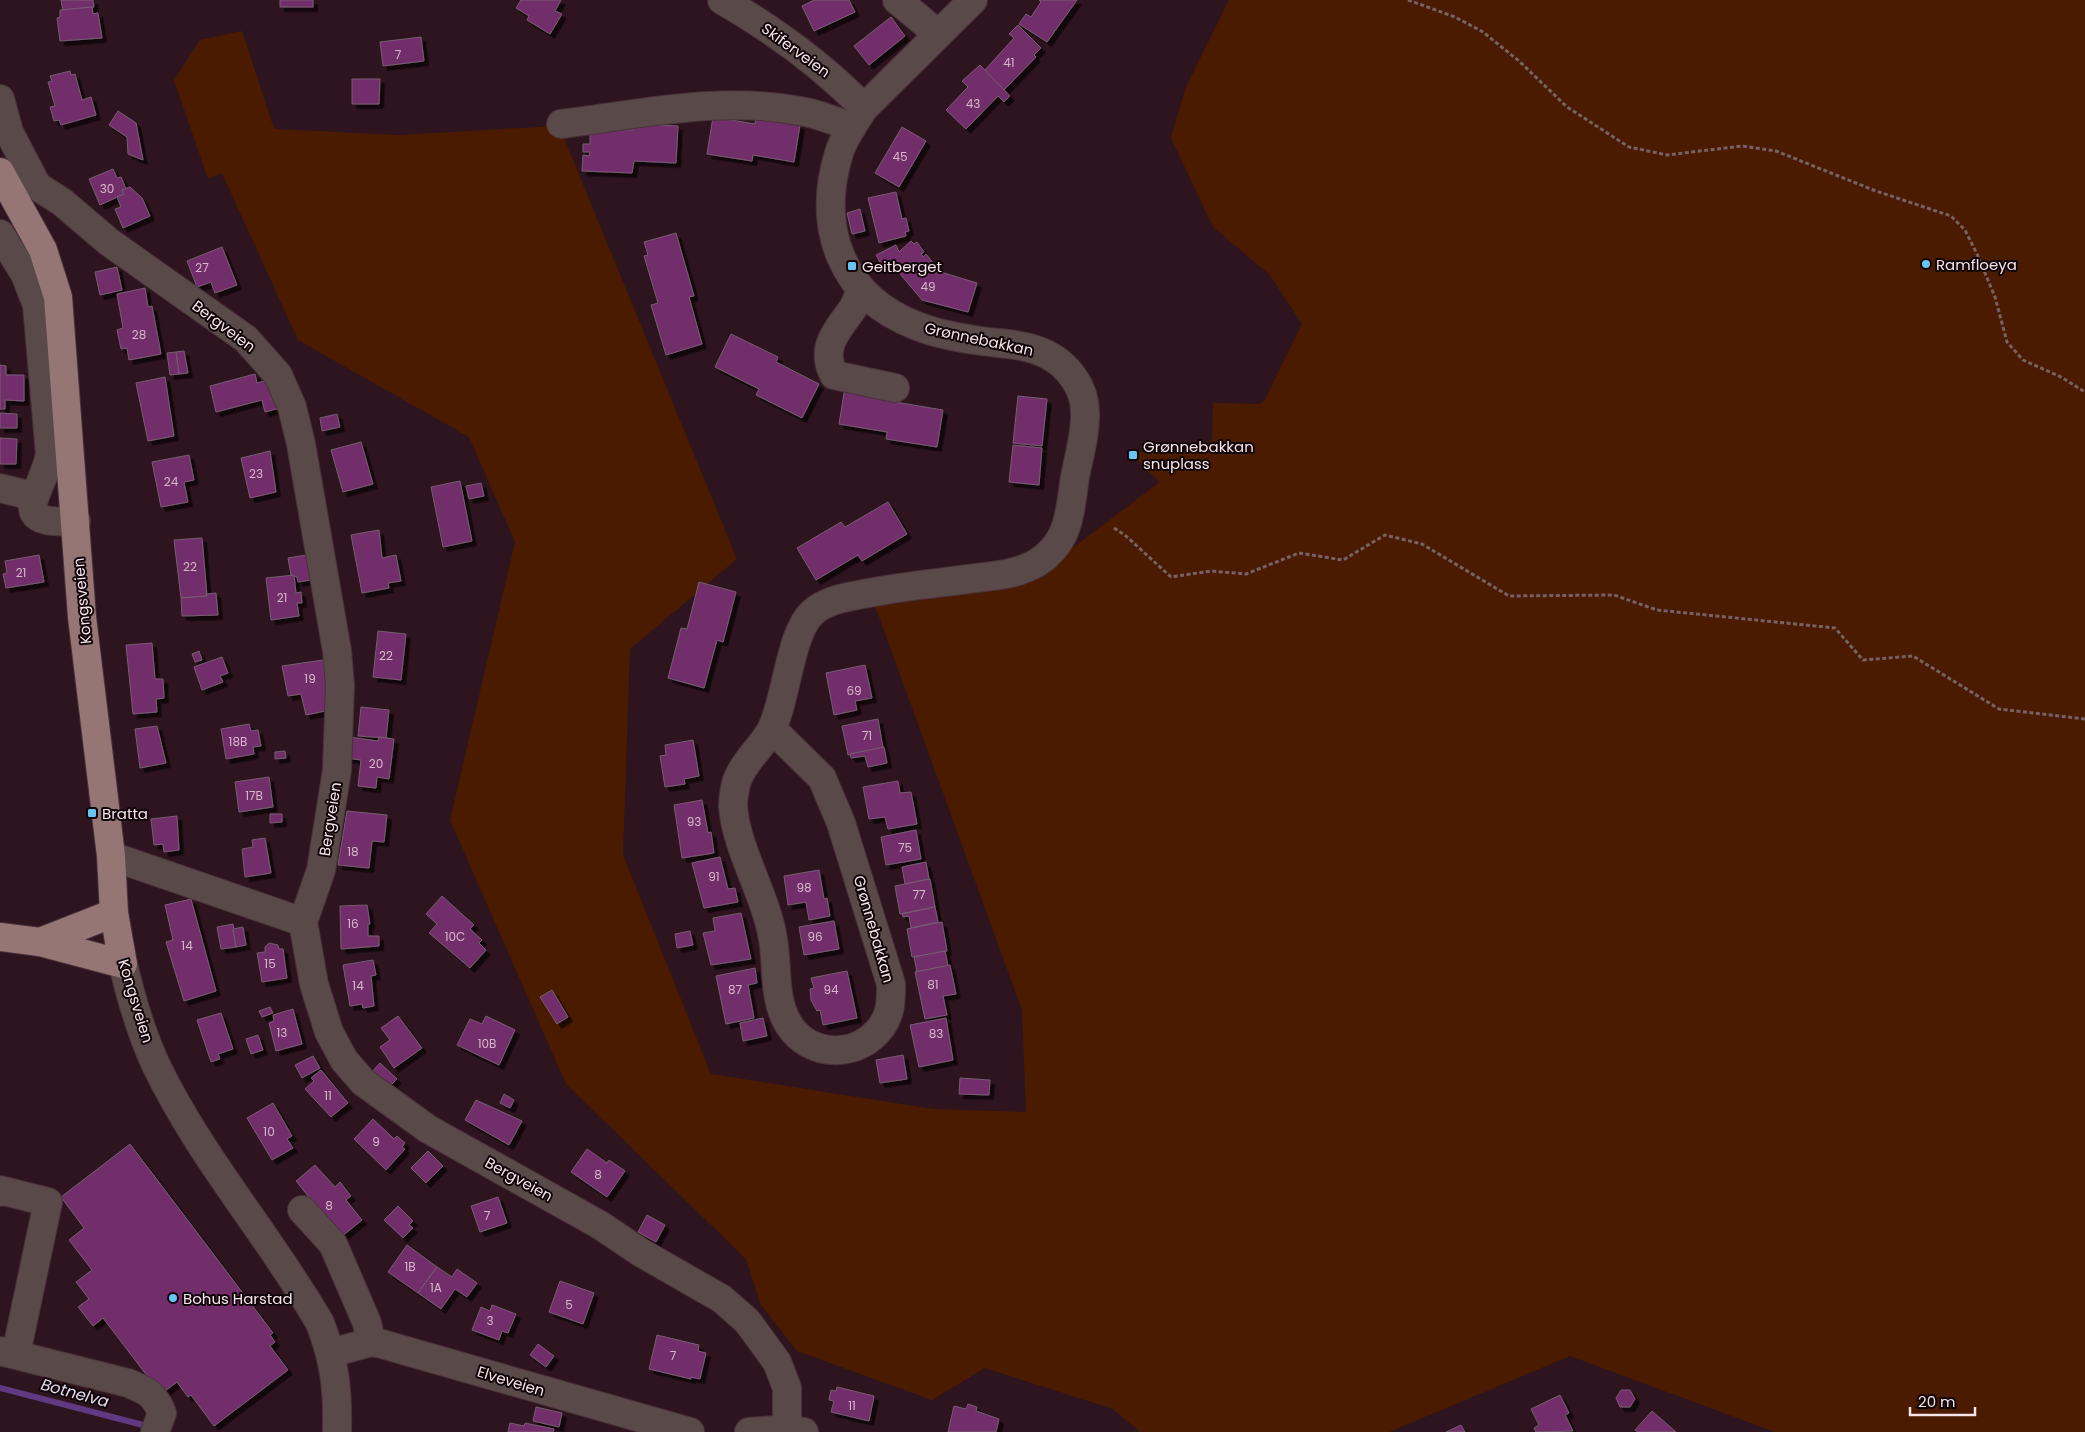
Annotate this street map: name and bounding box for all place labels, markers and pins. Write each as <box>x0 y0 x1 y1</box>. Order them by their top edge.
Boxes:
place label: Ramfloeya <box>1936 254 2017 275</box>
place label: Geitberget <box>862 256 942 277</box>
marker: Ramfloeya <box>1920 258 1932 270</box>
marker: Geitberget <box>846 260 858 272</box>
place label: Grønnebakkan snuplass <box>1143 436 1254 474</box>
marker: Grønnebakkan snuplass <box>1127 449 1139 461</box>
place label: Bratta <box>102 803 148 824</box>
marker: Bratta <box>86 807 98 819</box>
place label: Bohus Harstad <box>183 1288 293 1309</box>
marker: Bohus Harstad <box>167 1292 179 1304</box>

